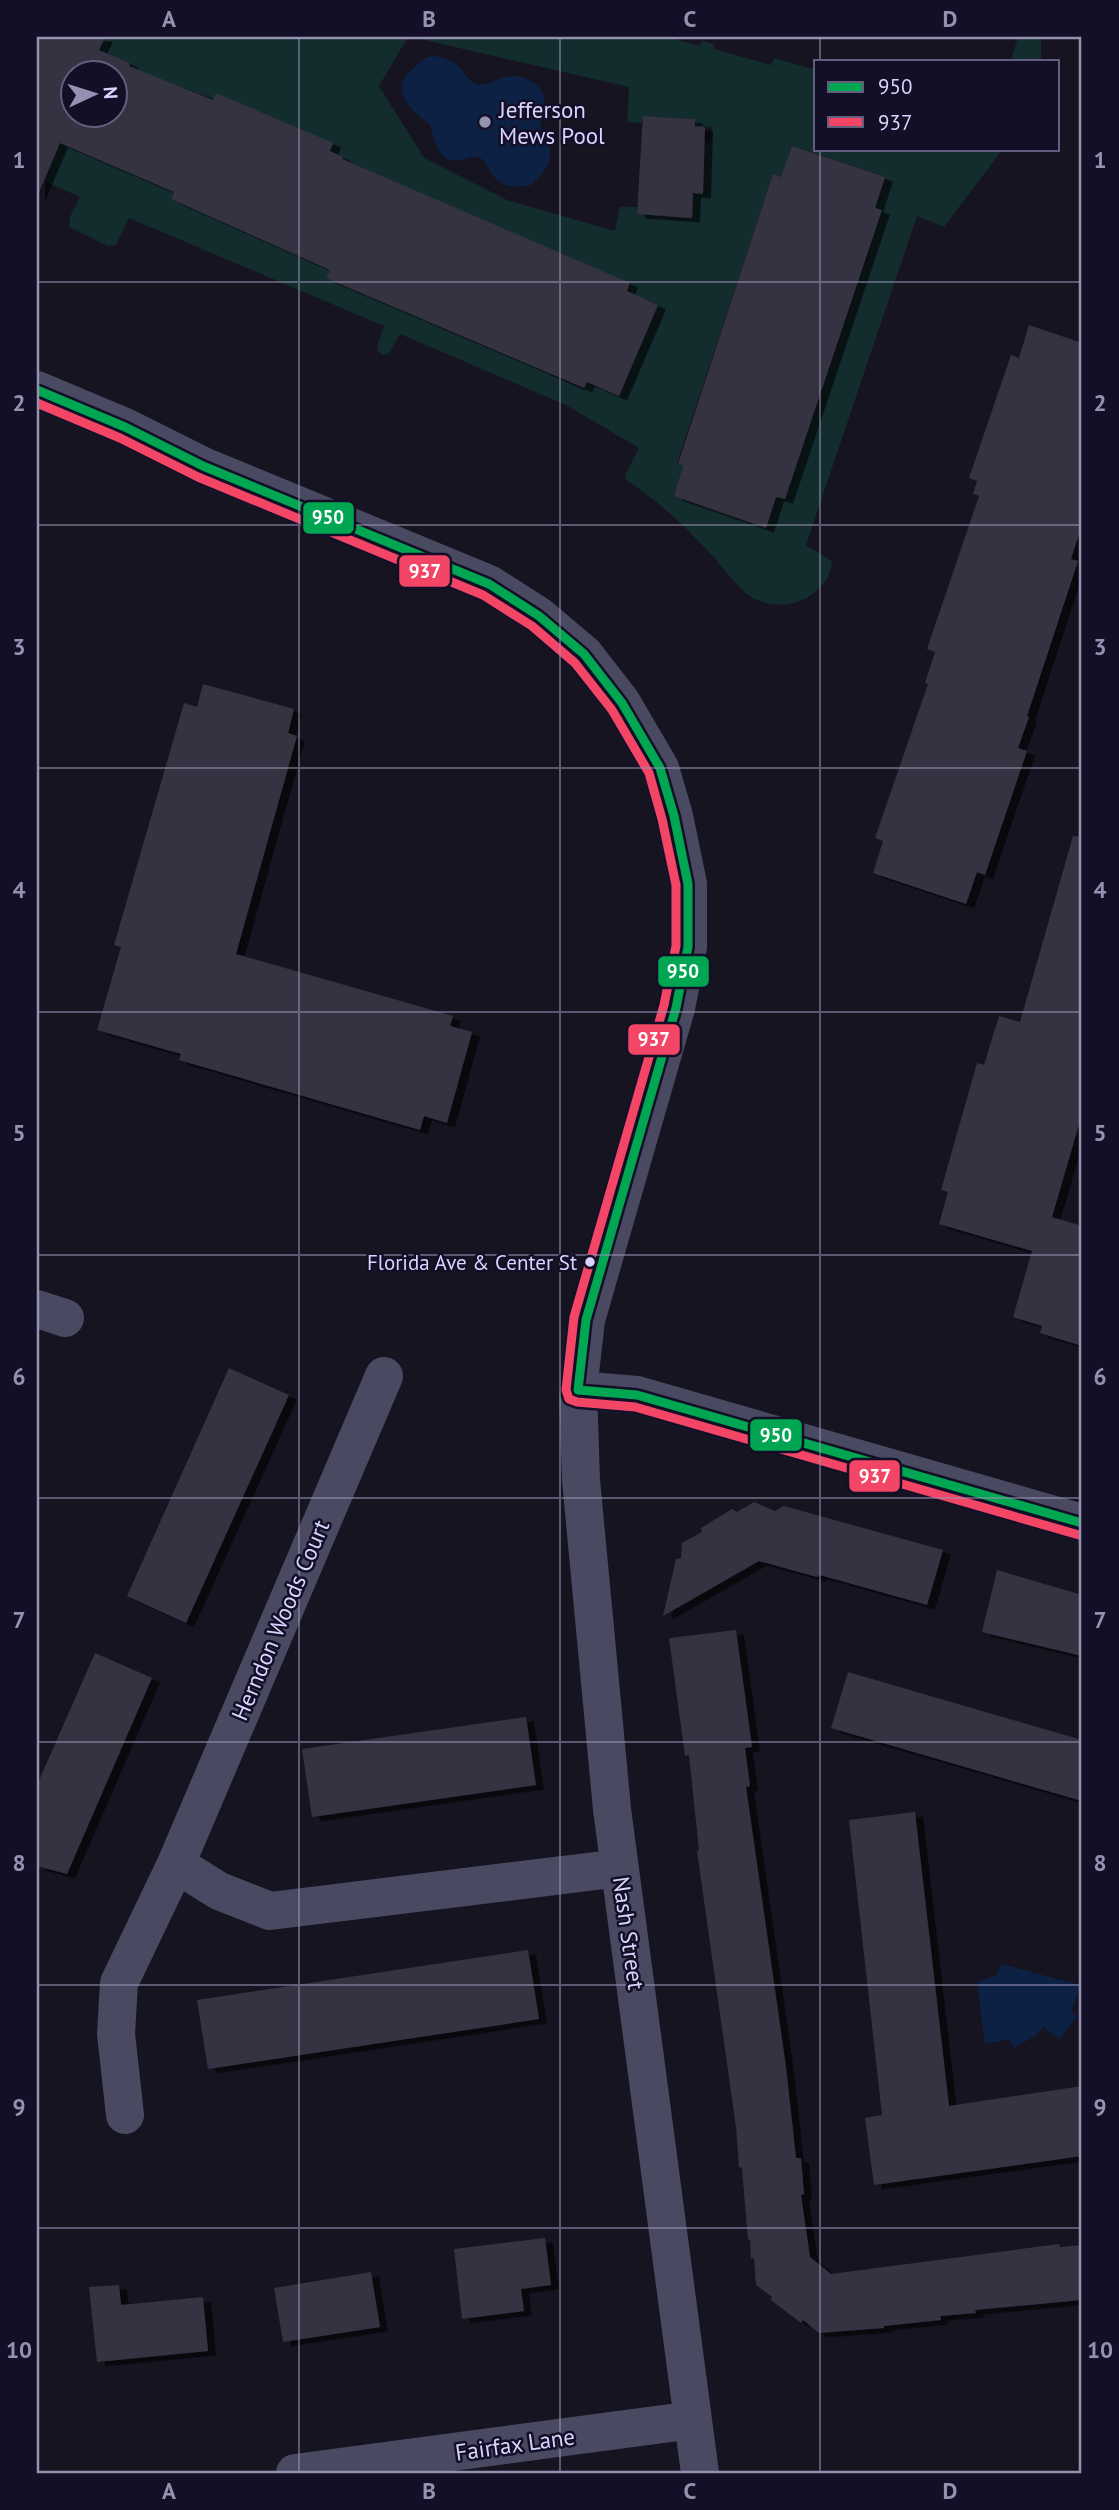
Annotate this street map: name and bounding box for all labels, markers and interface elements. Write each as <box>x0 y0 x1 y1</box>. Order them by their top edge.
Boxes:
text: A <box>162 4 176 33</box>
text: B <box>422 4 436 33</box>
text: C <box>684 4 697 33</box>
text: D <box>943 4 957 33</box>
north arrow <box>60 60 130 130</box>
legend <box>814 60 1060 150</box>
text: 950 <box>878 73 912 100</box>
text: N <box>99 86 123 100</box>
place label: Jefferson Mews Pool <box>498 95 605 150</box>
text: 937 <box>878 109 912 136</box>
marker: Jefferson Mews Pool <box>477 114 493 130</box>
text: 1 <box>12 145 26 174</box>
text: 1 <box>1093 145 1107 174</box>
text: 2 <box>12 388 26 417</box>
text: 2 <box>1093 388 1107 417</box>
line badge: 950 <box>302 501 355 535</box>
text: 950 <box>312 505 344 529</box>
line badge: 937 <box>398 554 451 588</box>
text: 937 <box>409 559 441 583</box>
text: 3 <box>12 632 26 661</box>
text: 3 <box>1093 632 1107 661</box>
text: 4 <box>12 875 26 904</box>
text: 4 <box>1093 875 1107 904</box>
line badge: 950 <box>657 955 710 988</box>
text: 950 <box>667 959 699 983</box>
line badge: 937 <box>627 1023 681 1056</box>
text: 937 <box>638 1027 670 1051</box>
text: 5 <box>12 1118 26 1147</box>
text: 5 <box>1093 1118 1107 1147</box>
place label: Florida Ave & Center St <box>367 1249 577 1276</box>
marker: Florida Ave & Center St <box>583 1255 597 1269</box>
text: 6 <box>12 1362 26 1391</box>
text: 6 <box>1093 1362 1107 1391</box>
line badge: 950 <box>749 1418 803 1452</box>
text: 950 <box>760 1423 792 1447</box>
line badge: 937 <box>848 1459 901 1493</box>
text: 937 <box>859 1464 891 1488</box>
street label: Herndon Woods Court <box>225 1515 335 1725</box>
text: 7 <box>12 1605 26 1634</box>
text: 7 <box>1093 1605 1107 1634</box>
text: 8 <box>12 1848 26 1877</box>
text: 8 <box>1093 1848 1107 1877</box>
street label: Nash Street <box>607 1875 651 1992</box>
text: 9 <box>12 2092 26 2121</box>
text: 9 <box>1093 2092 1107 2121</box>
text: 10 <box>6 2335 32 2364</box>
text: 10 <box>1087 2335 1113 2364</box>
street label: Fairfax Lane <box>453 2421 577 2467</box>
text: A <box>162 2476 176 2505</box>
text: B <box>422 2476 436 2505</box>
text: C <box>684 2476 697 2505</box>
text: D <box>943 2476 957 2505</box>

